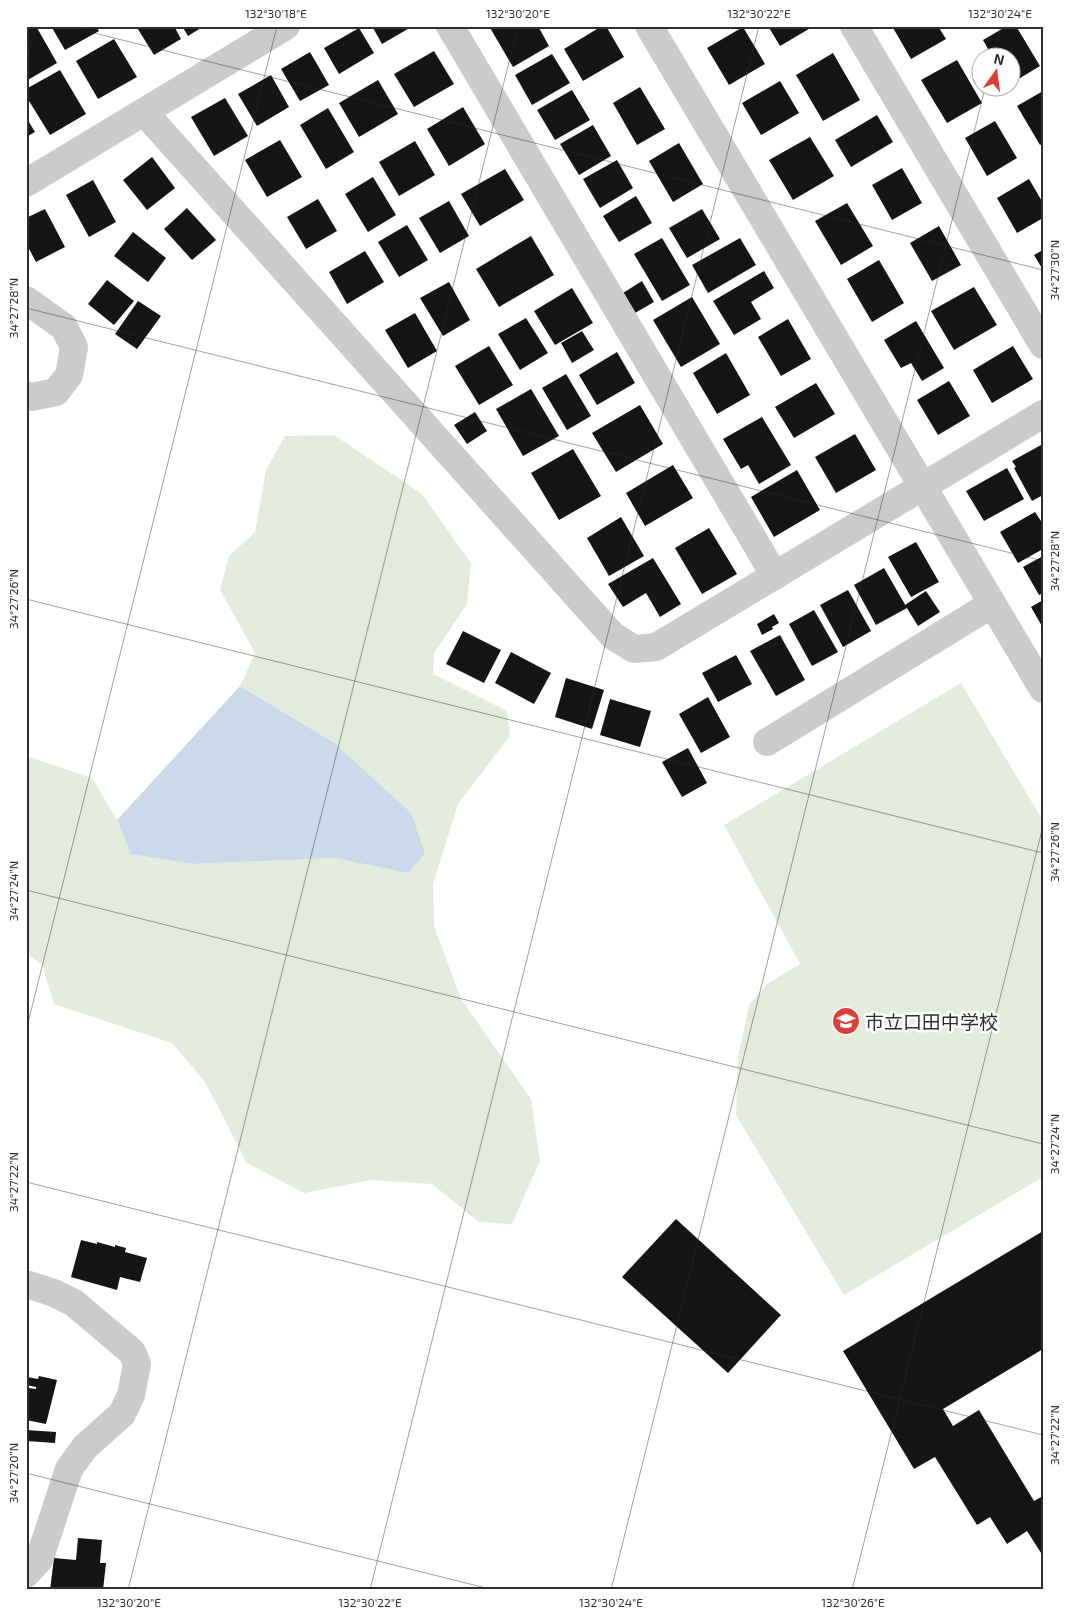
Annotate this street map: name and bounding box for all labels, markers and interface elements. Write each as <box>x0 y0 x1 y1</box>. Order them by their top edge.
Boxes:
text: 132°30'18"E <box>245 6 307 20</box>
text: 132°30'20"E <box>486 6 550 20</box>
text: 132°30'22"E <box>727 6 791 20</box>
text: 132°30'24"E <box>968 6 1032 20</box>
north arrow <box>972 48 1022 98</box>
text: N <box>992 49 1006 68</box>
text: 34°27'30"N <box>1047 240 1061 300</box>
text: 34°27'28"N <box>6 278 20 338</box>
text: 34°27'28"N <box>1047 531 1061 591</box>
text: 34°27'26"N <box>6 569 20 629</box>
text: 34°27'26"N <box>1047 822 1061 882</box>
text: 34°27'24"N <box>6 861 20 921</box>
school or university icon: 市立口田中学校 <box>831 1006 861 1036</box>
place label: 市立口田中学校 <box>865 1010 998 1033</box>
text: 34°27'24"N <box>1047 1114 1061 1174</box>
text: 34°27'22"N <box>6 1152 20 1212</box>
text: 34°27'22"N <box>1047 1405 1061 1465</box>
text: 34°27'20"N <box>6 1443 20 1503</box>
text: 132°30'20"E <box>97 1595 161 1609</box>
text: 132°30'22"E <box>338 1595 402 1609</box>
text: 132°30'24"E <box>579 1595 643 1609</box>
text: 132°30'26"E <box>821 1595 885 1609</box>

